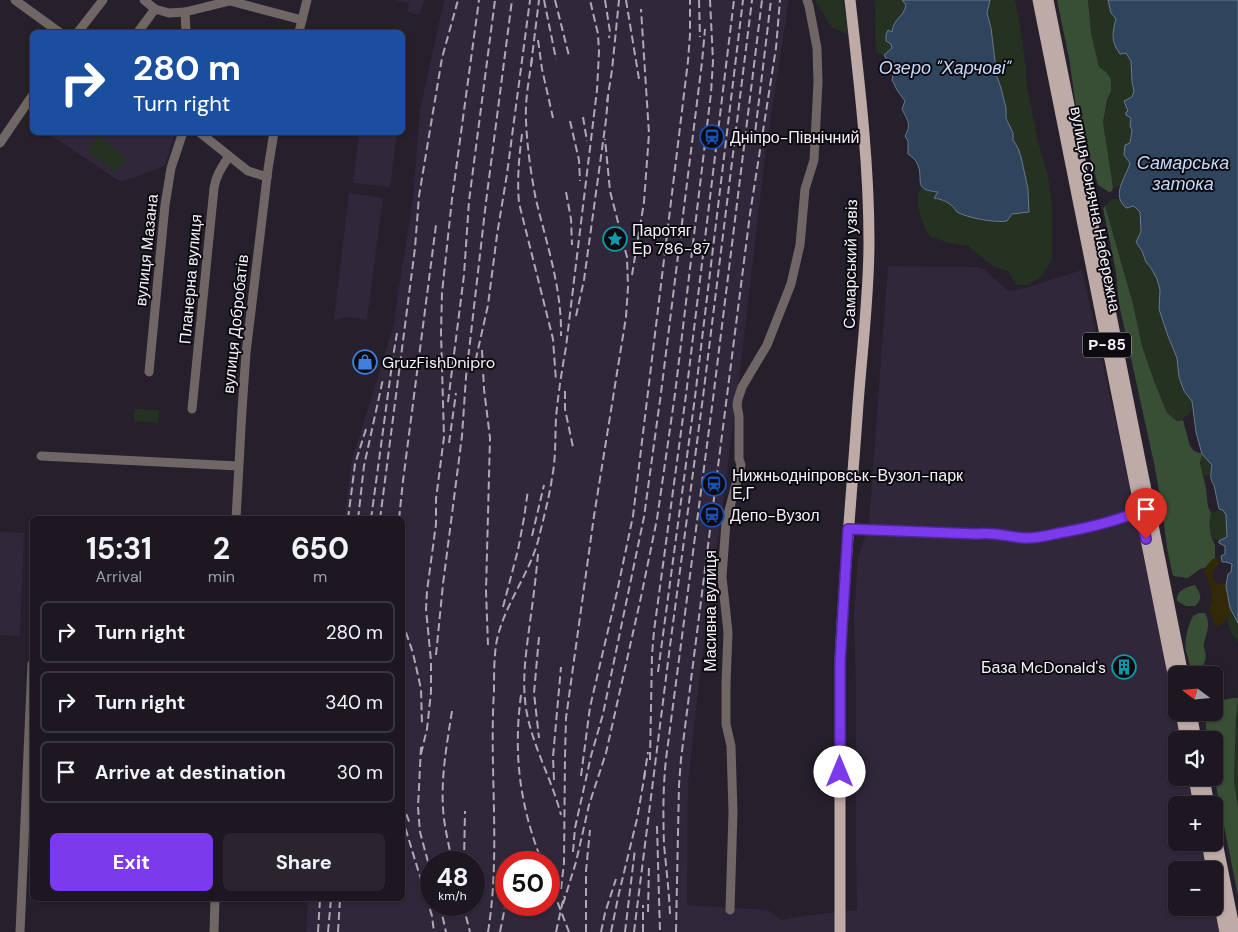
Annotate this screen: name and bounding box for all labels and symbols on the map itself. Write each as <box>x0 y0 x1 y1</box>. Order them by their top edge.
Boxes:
water label: Озеро "Харчові" <box>879 56 1013 80</box>
street label: вулиця Сонячна Набережна <box>1065 105 1126 314</box>
station icon: Дніпро-Північний <box>699 124 725 150</box>
place label: Дніпро-Північний <box>730 127 859 148</box>
water label: Самарська затока <box>1137 151 1229 196</box>
street label: вулиця Мазана <box>130 193 163 307</box>
street label: Самарський узвіз <box>839 199 862 329</box>
street label: Планерна вулиця <box>174 213 207 345</box>
place label: Паротяг Ер 786-87 <box>632 220 710 259</box>
place icon: Паротяг Ер 786-87 <box>602 226 628 252</box>
street label: вулиця Добробатів <box>218 253 253 395</box>
road number: Р-85 <box>1083 332 1131 358</box>
shop icon: GruzFishDnipro <box>352 349 378 375</box>
place label: GruzFishDnipro <box>382 352 495 373</box>
place label: Нижньодніпровськ-Вузол-парк Е,Г <box>732 465 964 504</box>
station icon: Нижньодніпровськ-Вузол-парк Е,Г <box>701 471 727 497</box>
pin <box>1125 488 1167 539</box>
station icon: Депо-Вузол <box>699 502 725 528</box>
place label: Депо-Вузол <box>730 505 819 526</box>
street label: Масивна вулиця <box>700 550 721 672</box>
building icon: База McDonald's <box>1111 654 1137 680</box>
place label: База McDonald's <box>981 657 1106 678</box>
north arrow <box>1168 666 1222 721</box>
position arrow <box>813 745 865 797</box>
speed limit sign: 50 <box>495 851 560 916</box>

